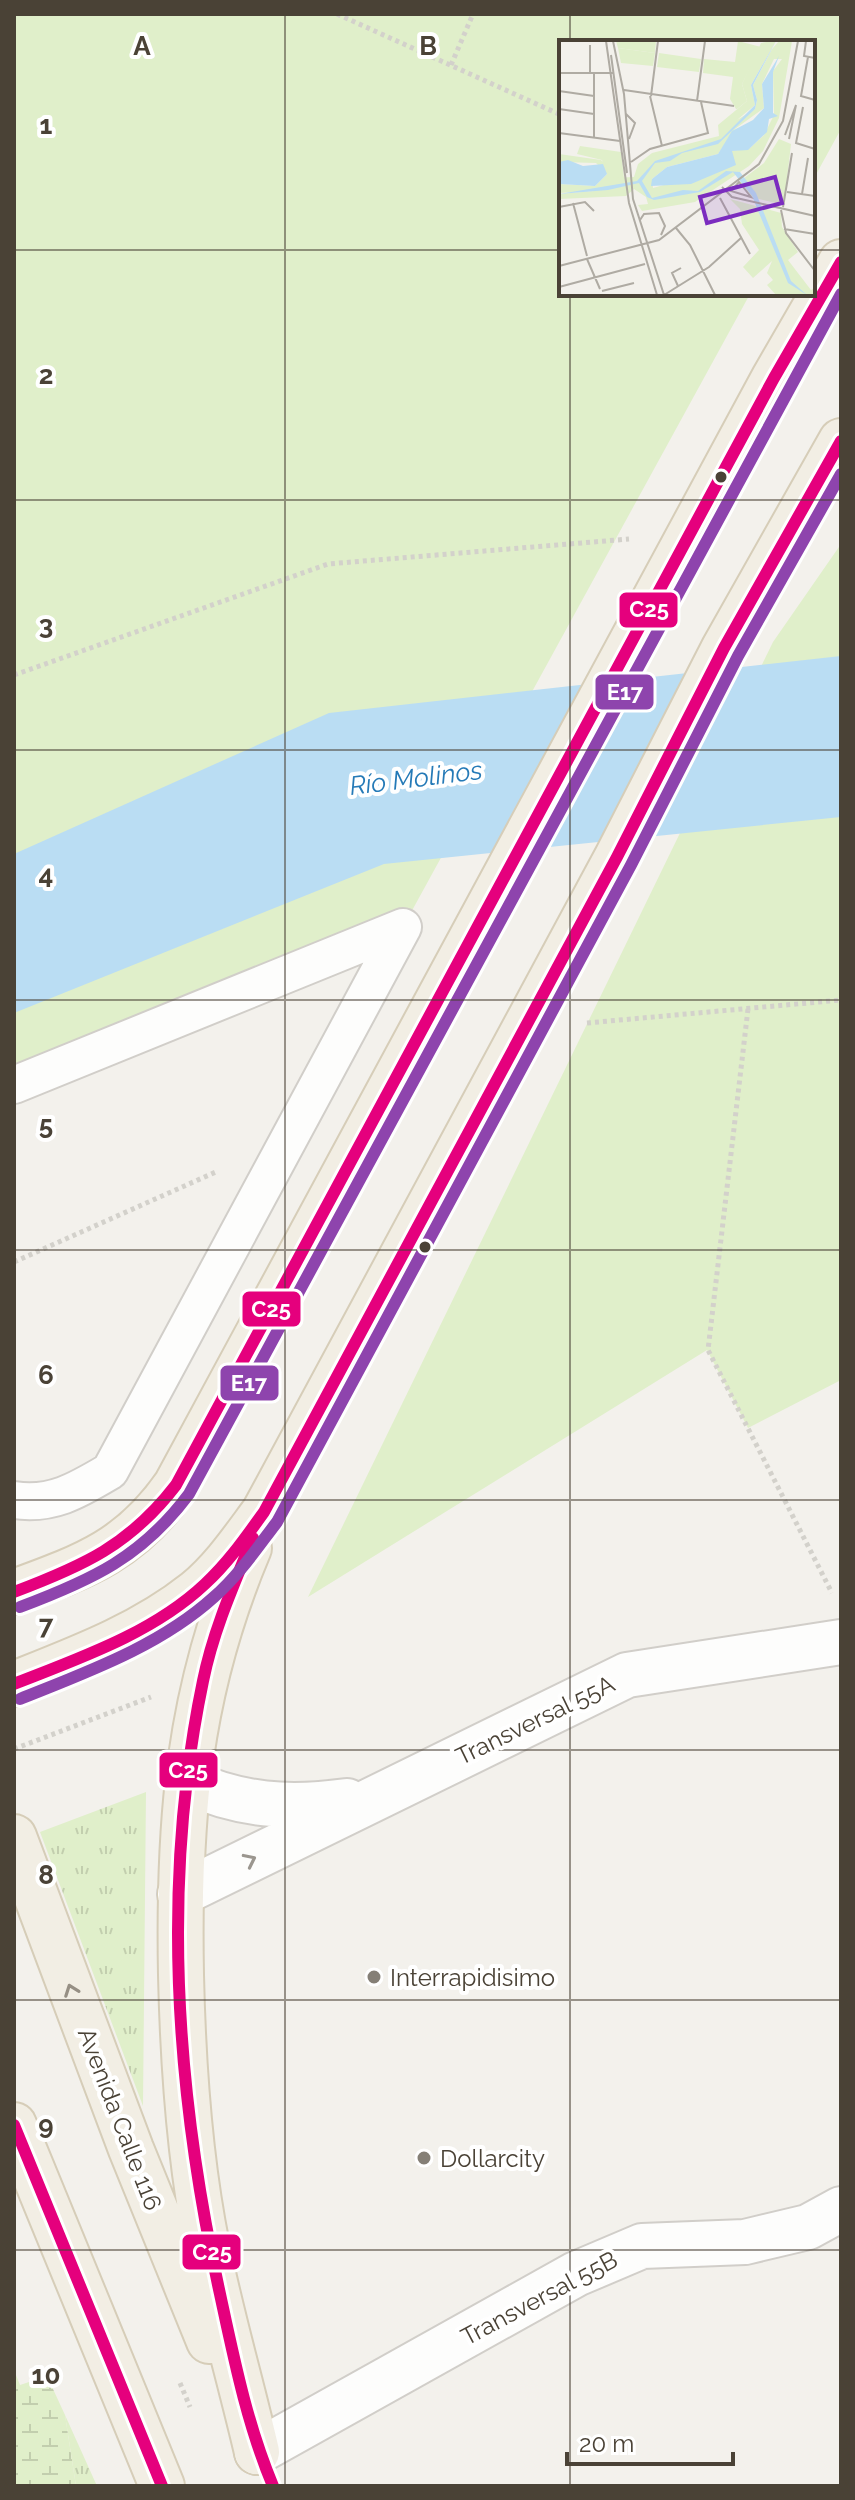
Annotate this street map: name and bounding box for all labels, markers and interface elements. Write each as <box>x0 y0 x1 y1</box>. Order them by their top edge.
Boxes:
text: A <box>133 31 151 61</box>
text: B <box>419 31 437 61</box>
inset map <box>559 40 815 296</box>
text: 1 <box>40 110 53 140</box>
text: 2 <box>39 360 53 390</box>
unlabelled marker <box>713 469 729 485</box>
line badge: C25 <box>618 591 679 629</box>
text: C25 <box>629 596 669 622</box>
text: 3 <box>39 610 53 640</box>
line badge: E17 <box>594 673 655 711</box>
text: E17 <box>607 679 644 705</box>
water label: Río Molinos <box>348 755 484 801</box>
text: 4 <box>39 860 53 890</box>
text: 5 <box>39 1110 53 1140</box>
unlabelled marker <box>417 1239 433 1255</box>
line badge: C25 <box>241 1290 302 1328</box>
text: C25 <box>251 1296 291 1322</box>
text: 6 <box>38 1360 54 1390</box>
line badge: E17 <box>219 1364 280 1402</box>
text: E17 <box>231 1370 268 1396</box>
text: 7 <box>39 1610 54 1640</box>
street label: Transversal 55A <box>451 1669 619 1771</box>
line badge: C25 <box>158 1751 219 1789</box>
text: C25 <box>168 1757 208 1783</box>
one-way arrow <box>241 1854 256 1869</box>
text: 8 <box>38 1860 54 1890</box>
place label: Interrapidisimo <box>390 1963 555 1992</box>
marker: Interrapidisimo <box>365 1968 383 1986</box>
one-way arrow <box>64 1984 81 1998</box>
street label: Avenida Calle 116 <box>72 2024 168 2214</box>
text: 9 <box>38 2110 54 2140</box>
place label: Dollarcity <box>440 2144 545 2173</box>
marker: Dollarcity <box>415 2149 433 2167</box>
line badge: C25 <box>181 2233 242 2271</box>
text: C25 <box>192 2239 232 2265</box>
street label: Transversal 55B <box>456 2245 622 2351</box>
text: 10 <box>32 2360 60 2390</box>
scale bar <box>567 2416 733 2466</box>
text: 20 m <box>579 2429 634 2458</box>

